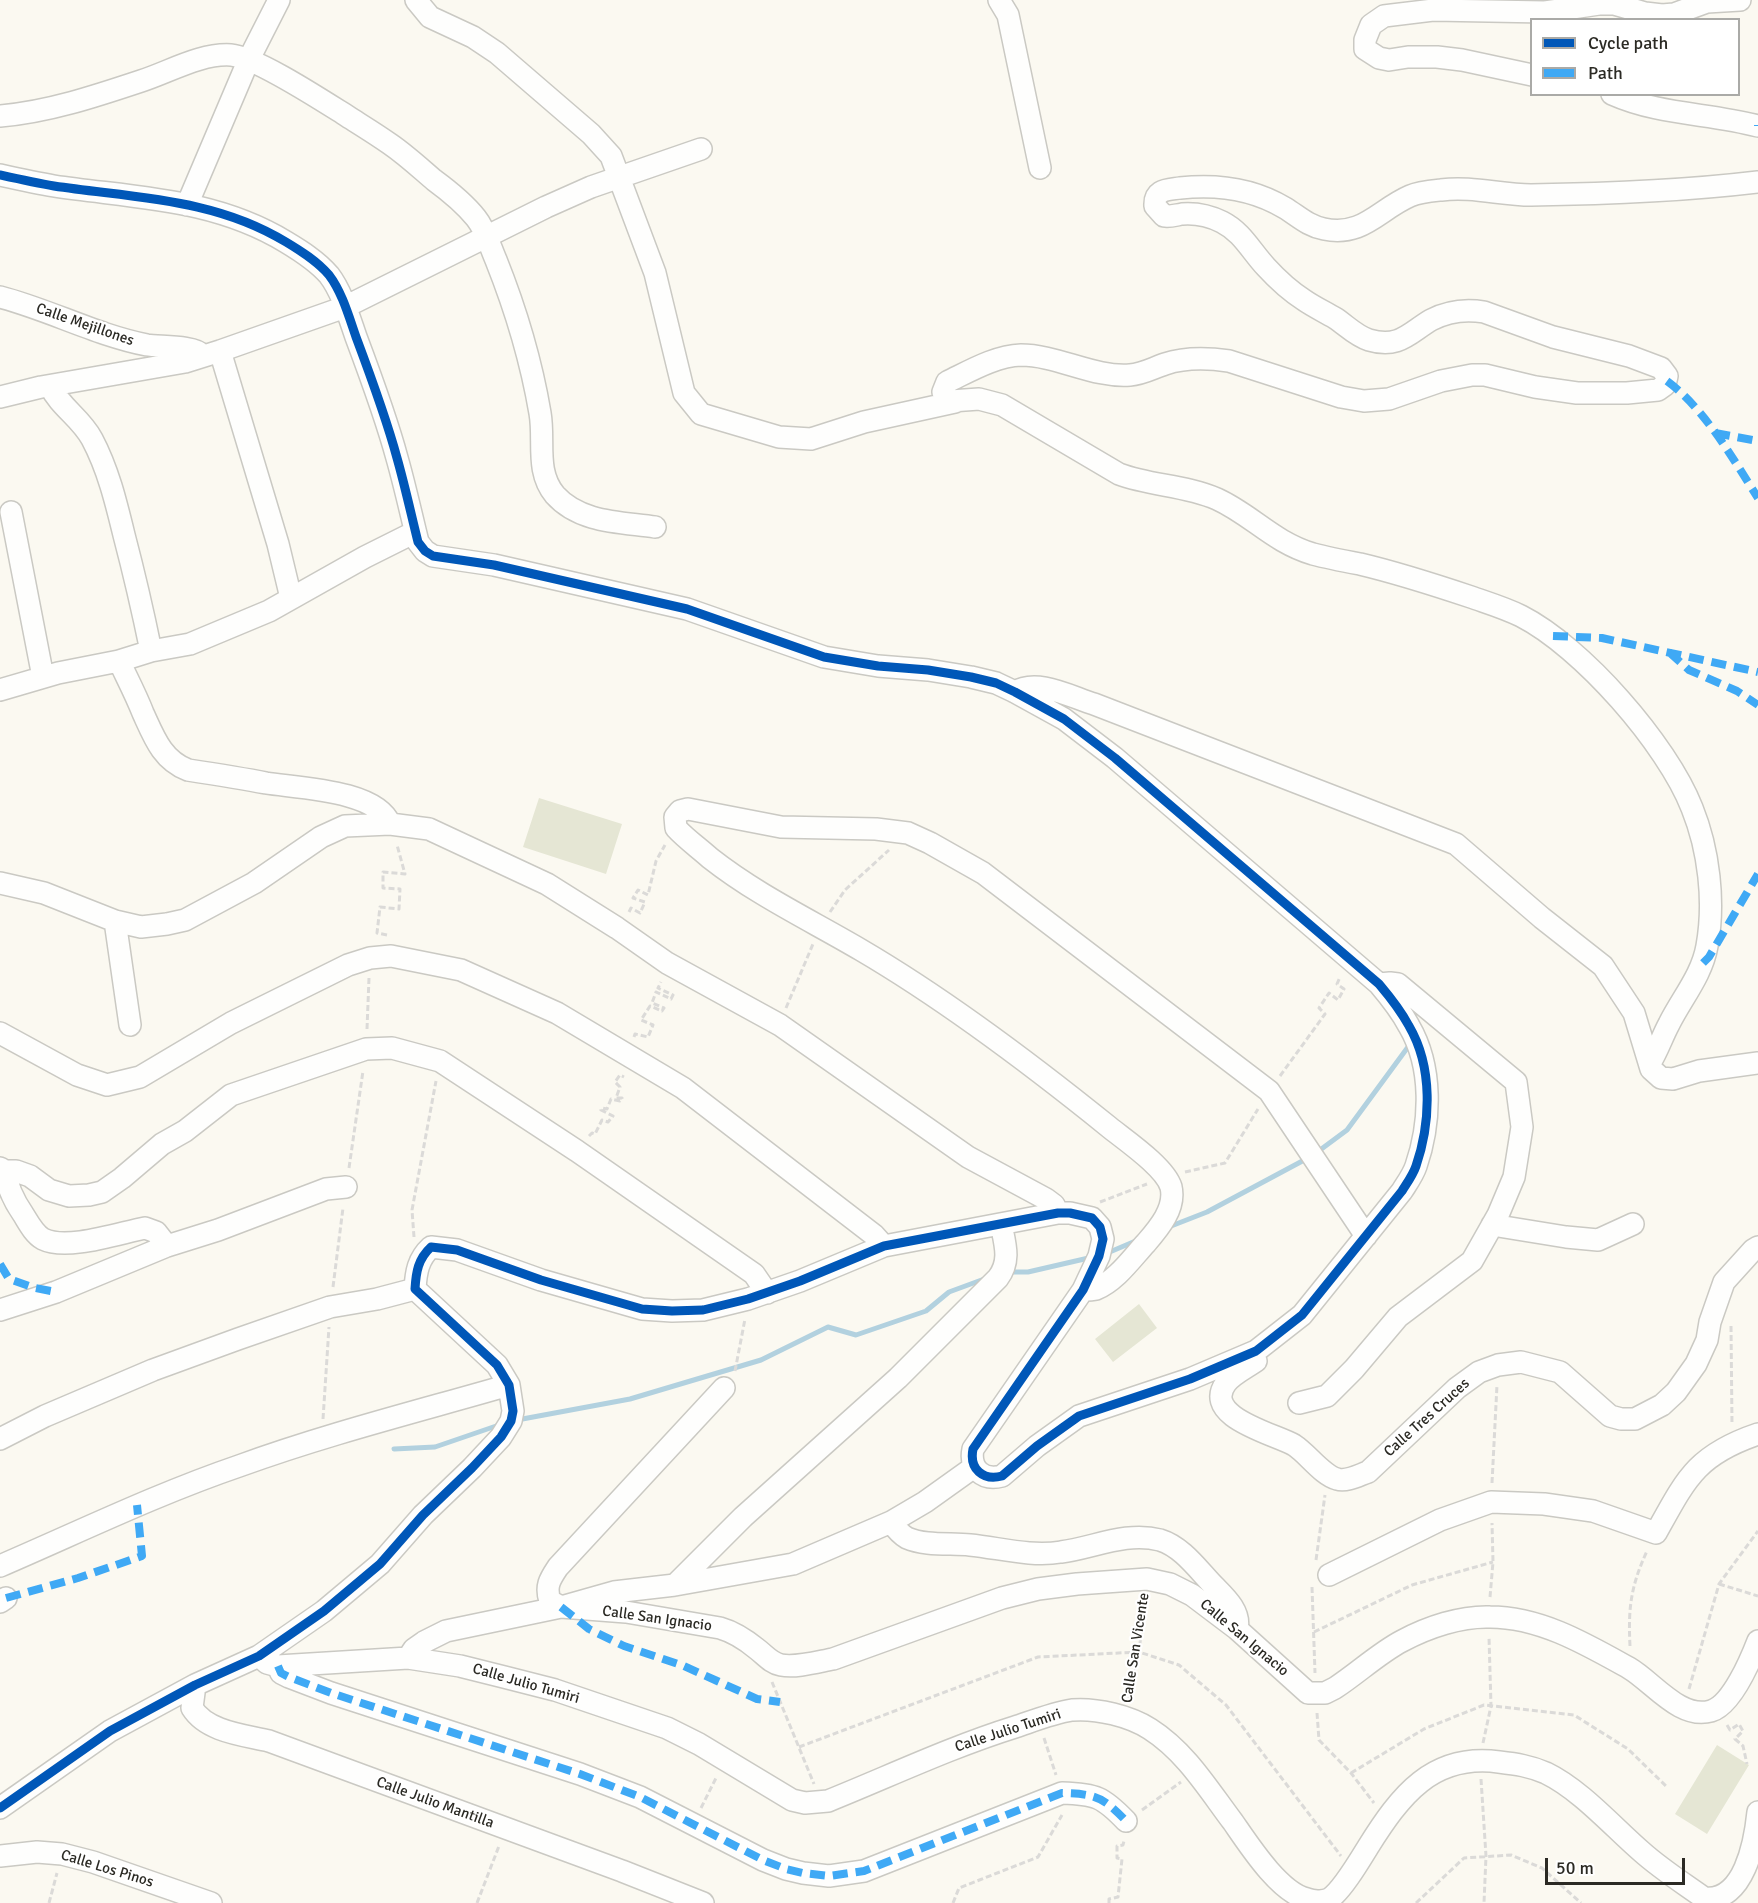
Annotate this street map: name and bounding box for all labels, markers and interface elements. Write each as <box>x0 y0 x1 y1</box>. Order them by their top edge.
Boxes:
legend <box>1530 18 1740 96</box>
text: Cycle path <box>1588 32 1668 54</box>
text: Path <box>1588 62 1623 84</box>
street label: Calle Mejillones <box>34 300 136 350</box>
street label: Calle Tres Cruces <box>1380 1375 1474 1461</box>
street label: Calle San Vicente <box>1118 1592 1154 1704</box>
street label: Calle San Ignacio <box>1196 1596 1292 1680</box>
street label: Calle San Ignacio <box>601 1602 713 1636</box>
street label: Calle Julio Tumiri <box>470 1660 582 1708</box>
street label: Calle Julio Tumiri <box>953 1705 1063 1757</box>
street label: Calle Julio Mantilla <box>374 1773 496 1833</box>
street label: Calle Los Pinos <box>58 1846 156 1892</box>
scale bar <box>1548 1846 1688 1884</box>
text: 50 m <box>1556 1857 1594 1879</box>

